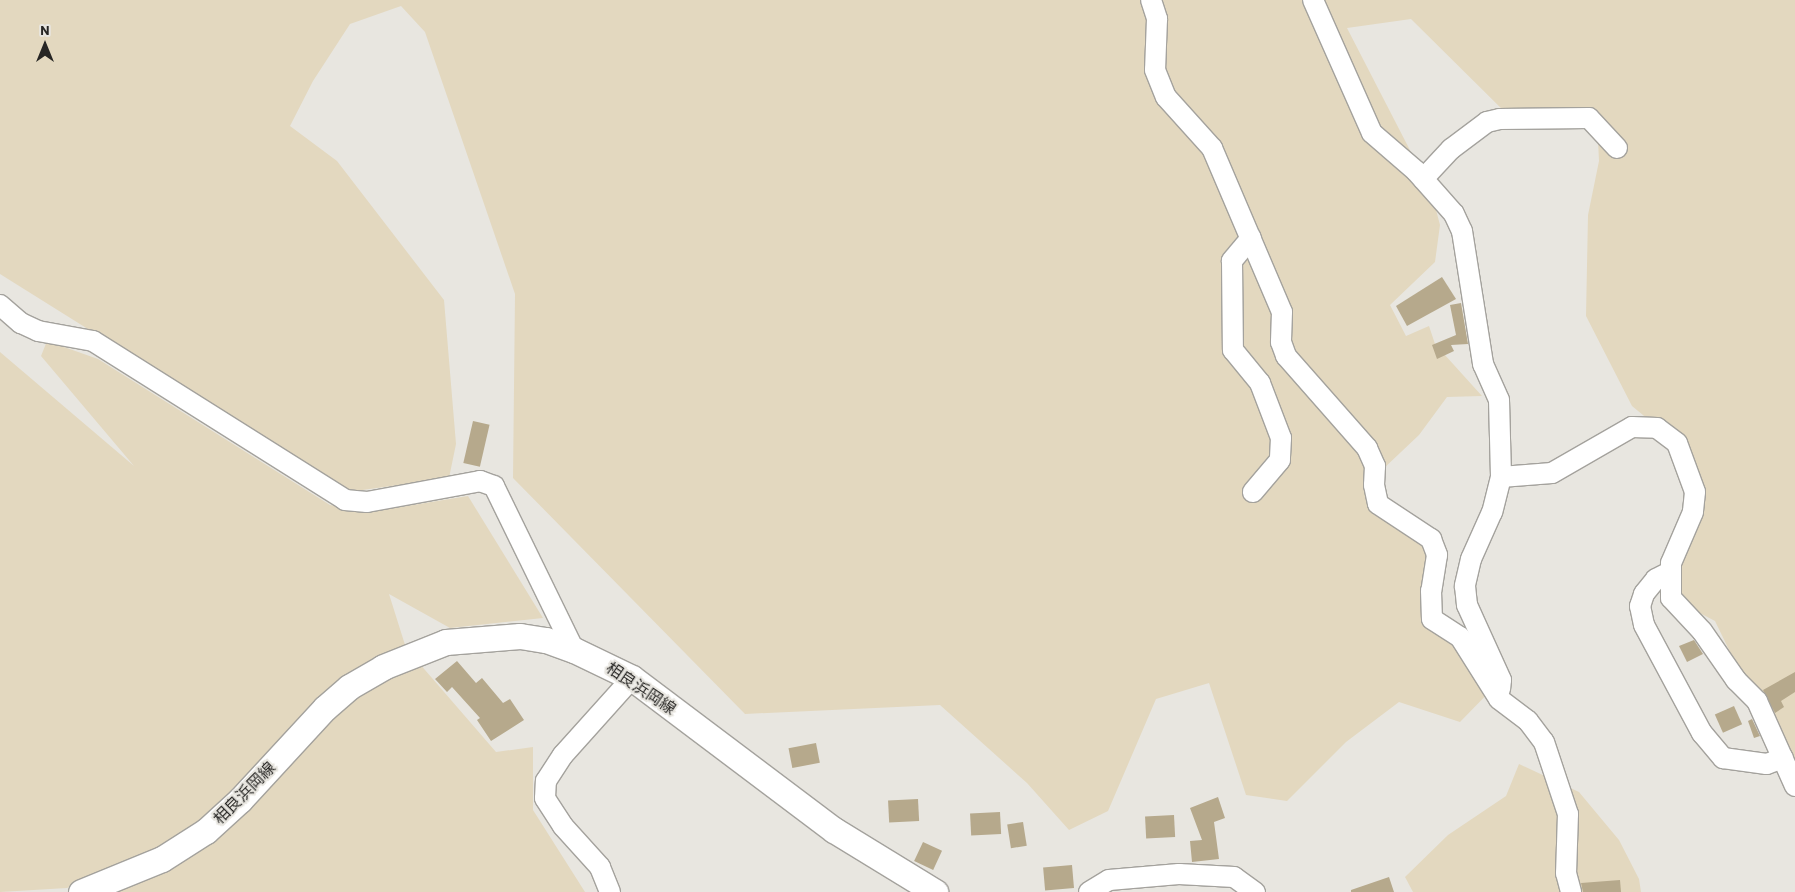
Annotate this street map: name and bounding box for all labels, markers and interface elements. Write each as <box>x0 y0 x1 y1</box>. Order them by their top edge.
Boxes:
north arrow <box>20 20 70 70</box>
text: N <box>40 21 50 38</box>
street label: 相良浜岡線 <box>602 658 680 718</box>
street label: 相良浜岡線 <box>209 758 279 828</box>

